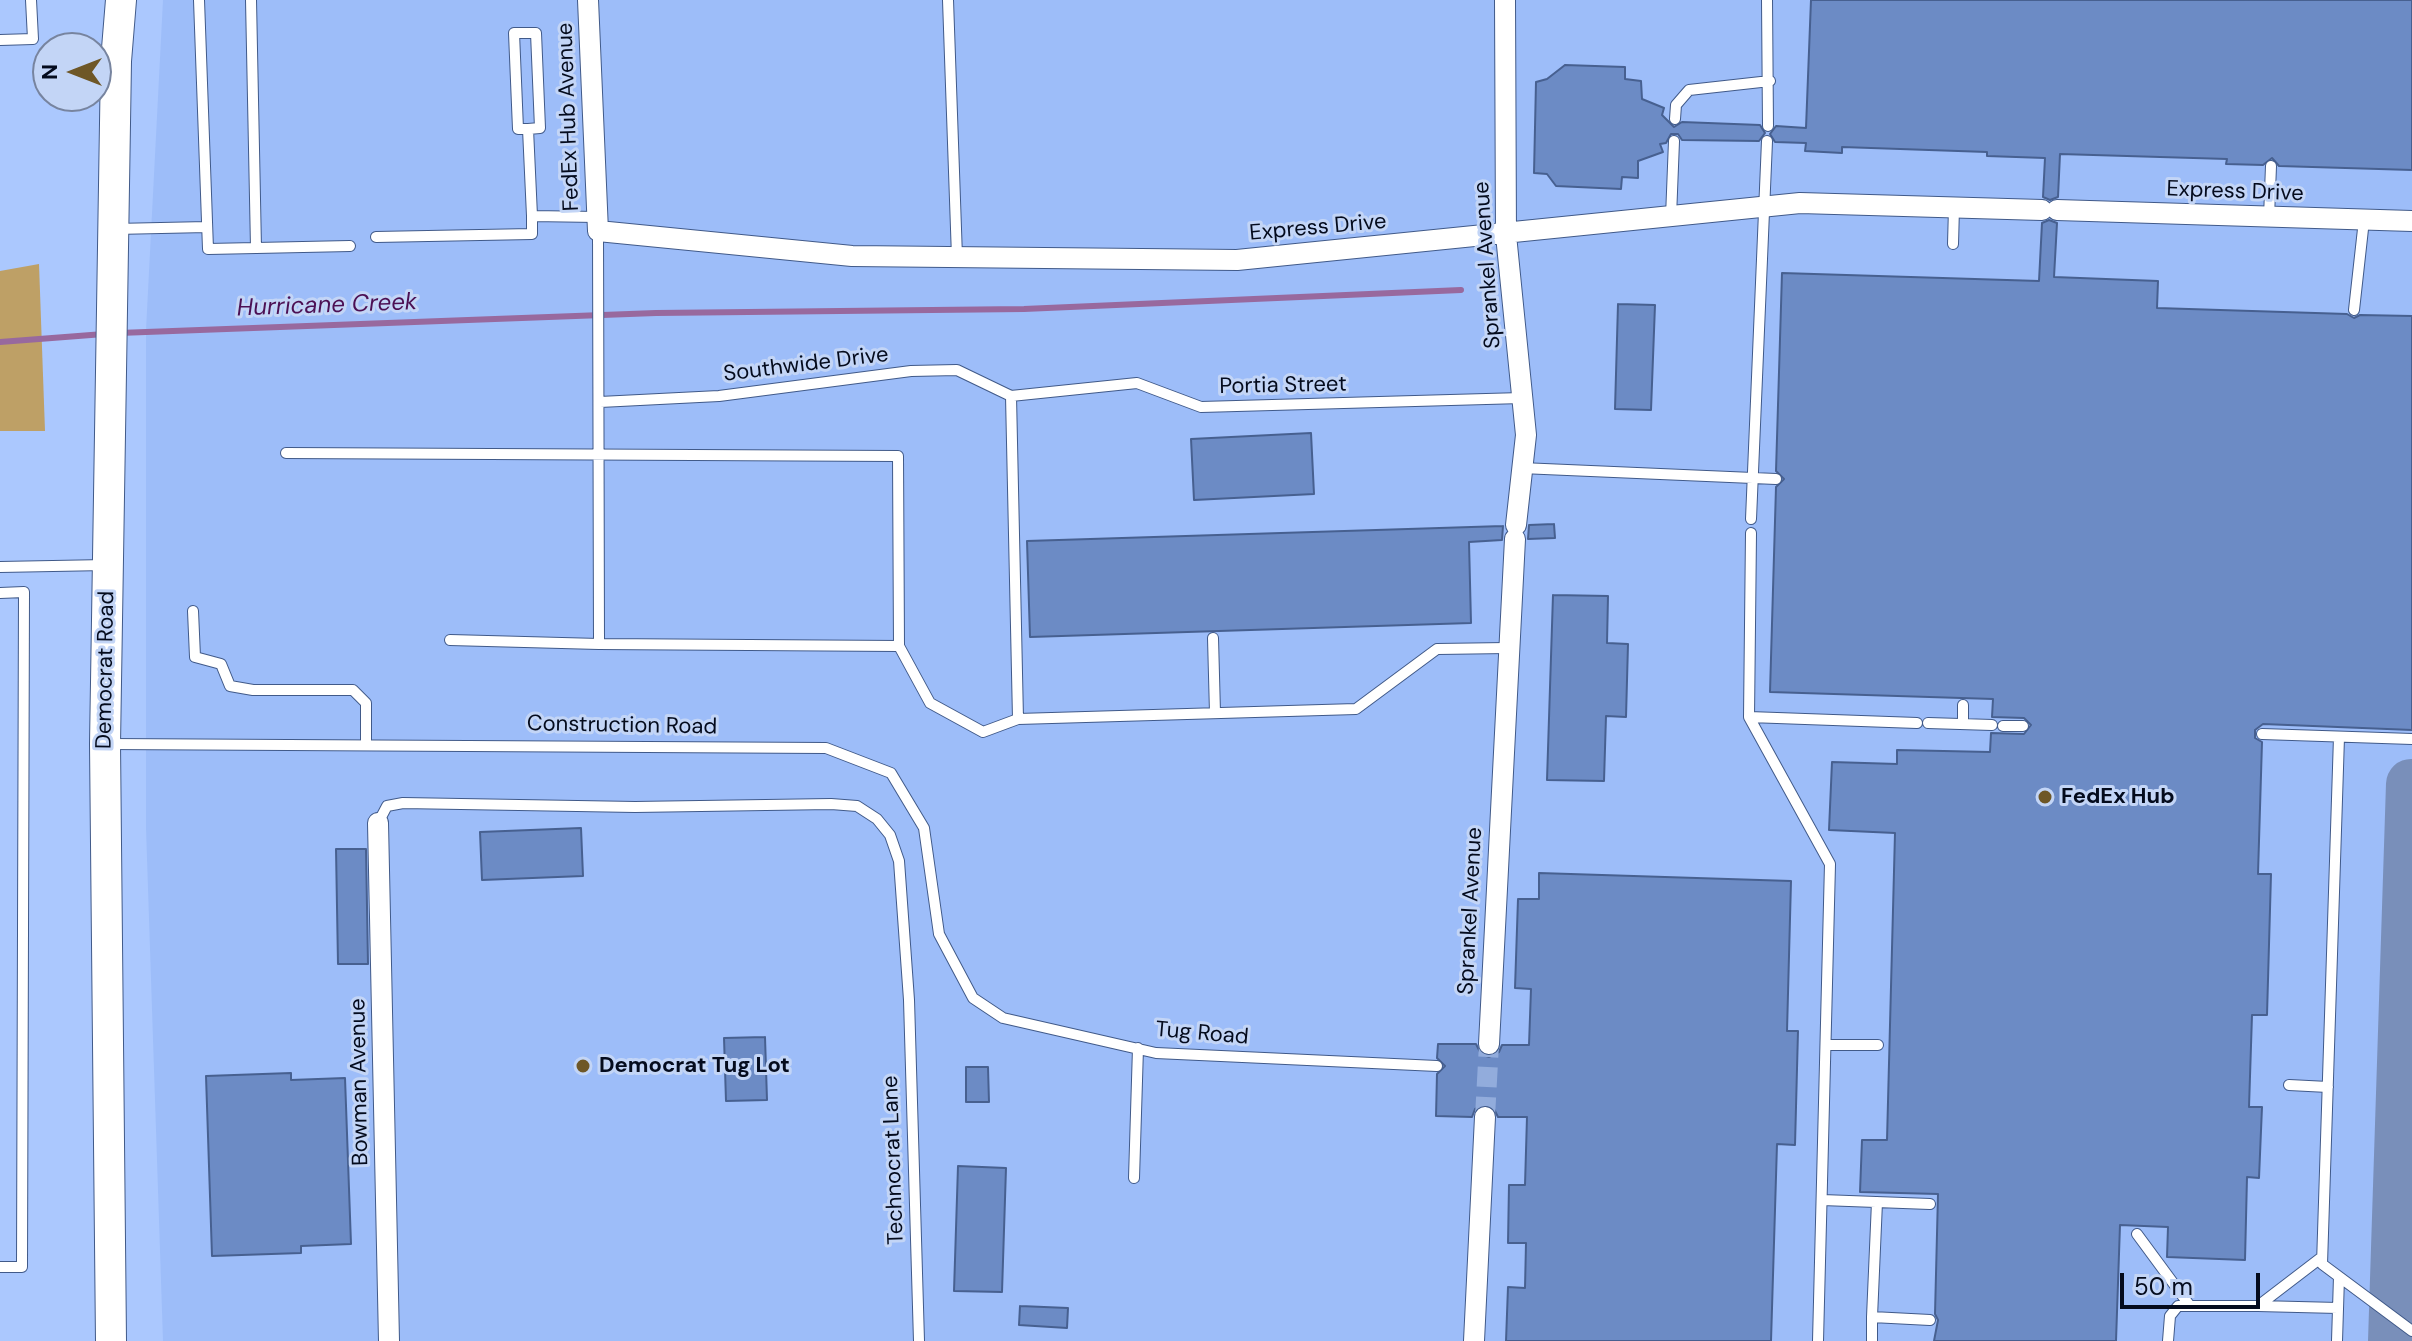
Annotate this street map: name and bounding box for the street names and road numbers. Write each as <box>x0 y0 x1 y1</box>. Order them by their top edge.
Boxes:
street label: FedEx Hub Avenue <box>553 22 585 212</box>
street label: Express Drive <box>2166 176 2304 208</box>
street label: Sprankel Avenue <box>1469 180 1507 350</box>
street label: Express Drive <box>1248 209 1388 247</box>
street label: Southwide Drive <box>722 342 890 388</box>
street label: Portia Street <box>1219 372 1347 400</box>
street label: Democrat Road <box>91 591 121 749</box>
street label: Construction Road <box>527 711 717 741</box>
street label: Sprankel Avenue <box>1453 827 1489 995</box>
street label: Bowman Avenue <box>345 998 375 1166</box>
street label: Tug Road <box>1154 1017 1250 1051</box>
street label: Technocrat Lane <box>878 1075 910 1245</box>

